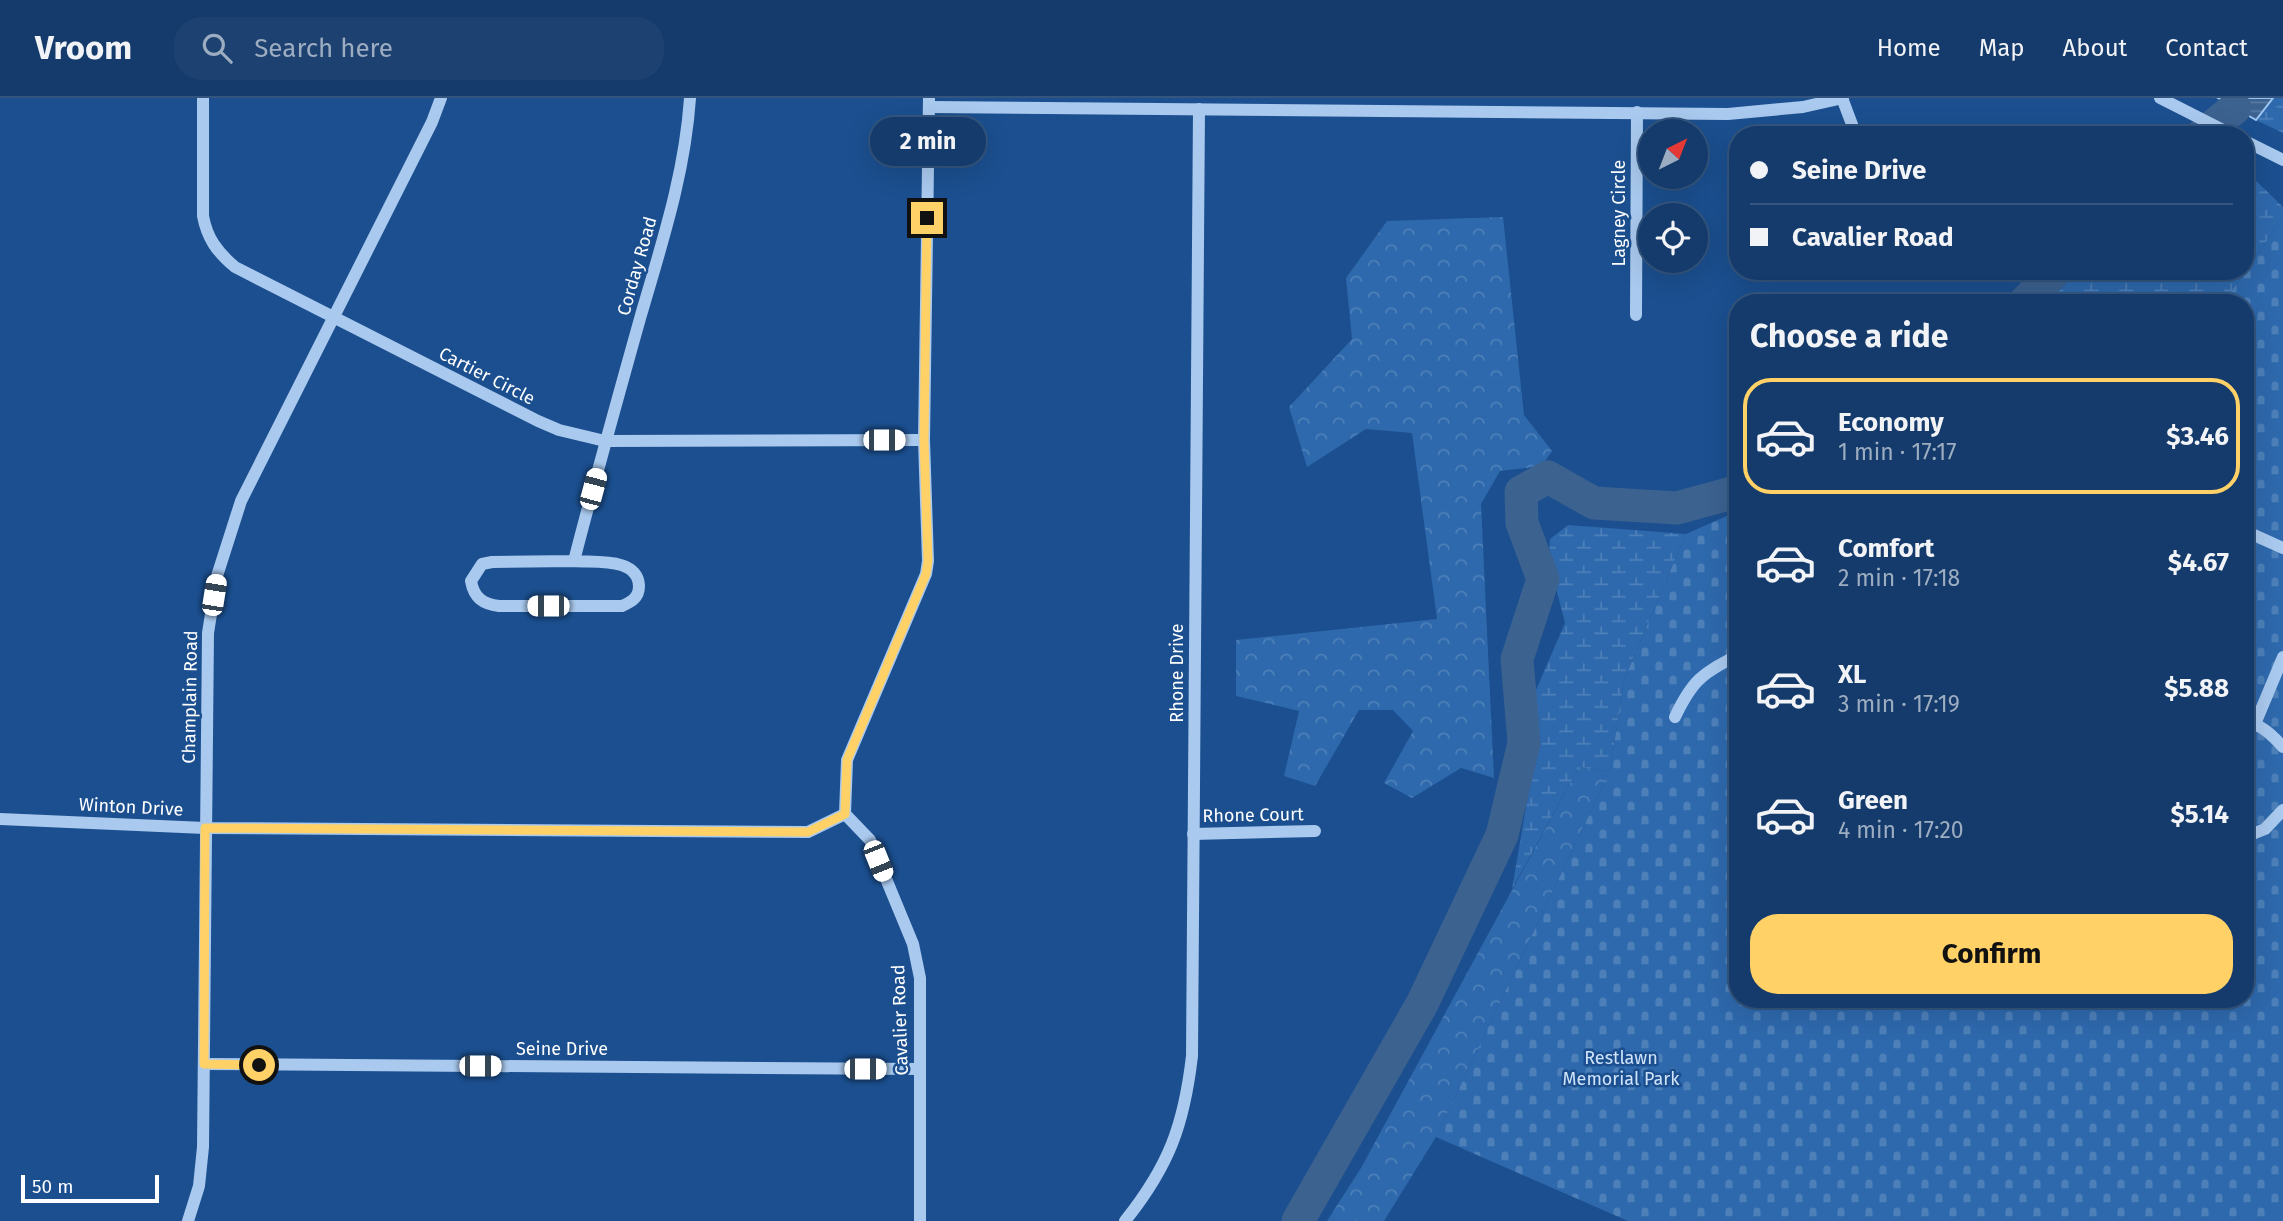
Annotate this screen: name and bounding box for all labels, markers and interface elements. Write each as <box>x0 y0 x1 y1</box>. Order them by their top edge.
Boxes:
search box <box>174 17 664 80</box>
text: Vroom <box>35 28 132 68</box>
icon: search <box>198 29 236 67</box>
text: Search here <box>254 33 393 64</box>
text: Home <box>1877 34 1941 62</box>
text: Map <box>1979 34 2025 62</box>
text: About <box>2063 34 2127 62</box>
text: Contact <box>2165 34 2248 62</box>
callout: 2 min <box>869 116 985 166</box>
north arrow <box>1638 119 1708 189</box>
map controls <box>1638 119 1708 273</box>
text: 2 min <box>900 127 956 155</box>
text: Seine Drive <box>1792 155 1926 186</box>
street label: Lagney Circle <box>1608 160 1630 266</box>
route end <box>911 202 943 234</box>
button: locate <box>1638 203 1708 273</box>
street label: Corday Road <box>612 214 662 318</box>
text: Cavalier Road <box>1792 222 1954 253</box>
text: Choose a ride <box>1750 317 1948 355</box>
street label: Cartier Circle <box>435 342 539 410</box>
icon: car <box>1754 405 1817 468</box>
text: Economy <box>1838 407 1944 438</box>
text: $3.46 <box>2166 421 2229 452</box>
car <box>864 430 906 451</box>
text: 1 min · 17:17 <box>1838 438 1956 466</box>
car <box>578 466 609 512</box>
icon: car <box>1754 531 1817 594</box>
text: Comfort <box>1838 533 1934 564</box>
text: $4.67 <box>2168 547 2229 578</box>
text: 2 min · 17:18 <box>1838 564 1960 592</box>
car <box>201 573 228 617</box>
car <box>528 596 570 617</box>
street label: Rhone Drive <box>1166 623 1188 723</box>
street label: Champlain Road <box>178 630 202 764</box>
icon: car <box>1754 657 1817 720</box>
text: XL <box>1838 659 1866 690</box>
text: $5.88 <box>2164 673 2229 704</box>
text: 3 min · 17:19 <box>1838 690 1960 718</box>
icon: car <box>1754 783 1817 846</box>
text: Green <box>1838 785 1908 816</box>
street label: Winton Drive <box>78 793 184 821</box>
text: $5.14 <box>2170 799 2229 830</box>
street label: Rhone Court <box>1202 803 1304 827</box>
text: 4 min · 17:20 <box>1838 816 1964 844</box>
car <box>861 838 896 884</box>
button: Confirm <box>1750 914 2233 994</box>
street label: Cavalier Road <box>887 964 913 1076</box>
street label: Seine Drive <box>516 1038 608 1060</box>
park label: Restlawn Memorial Park <box>1563 1047 1680 1090</box>
route start <box>243 1049 275 1081</box>
car <box>460 1056 502 1077</box>
car <box>845 1059 887 1080</box>
scale bar <box>21 1172 159 1204</box>
text: 50 m <box>32 1175 73 1198</box>

